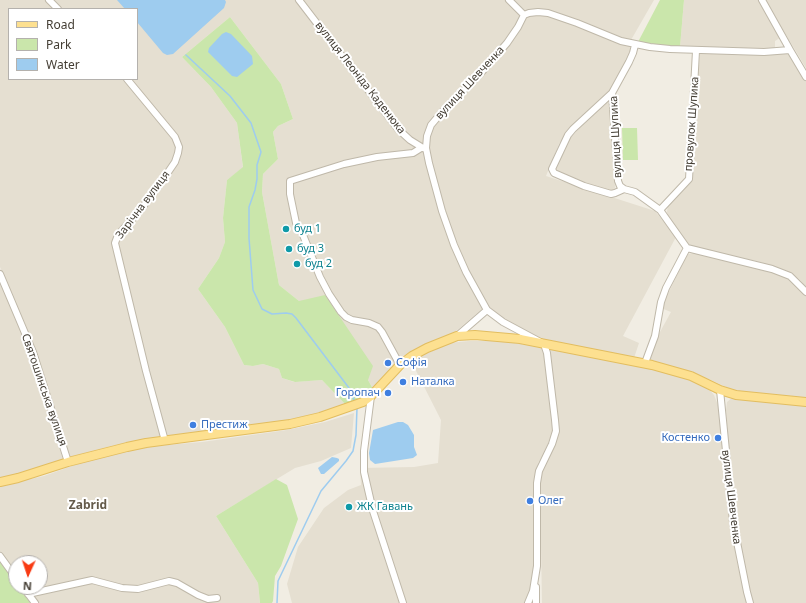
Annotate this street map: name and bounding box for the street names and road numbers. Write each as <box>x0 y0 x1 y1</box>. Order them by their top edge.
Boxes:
street label: вулиця Леоніда Каденюка <box>312 19 408 137</box>
street label: вулиця Шевченка <box>433 44 507 122</box>
street label: провулок Шупика <box>682 76 702 172</box>
street label: вулиця Шупика <box>607 95 625 179</box>
street label: Зарічна вулиця <box>113 168 173 242</box>
street label: Святошинська вулиця <box>19 332 69 448</box>
street label: вулиця Шевченка <box>719 449 743 545</box>

